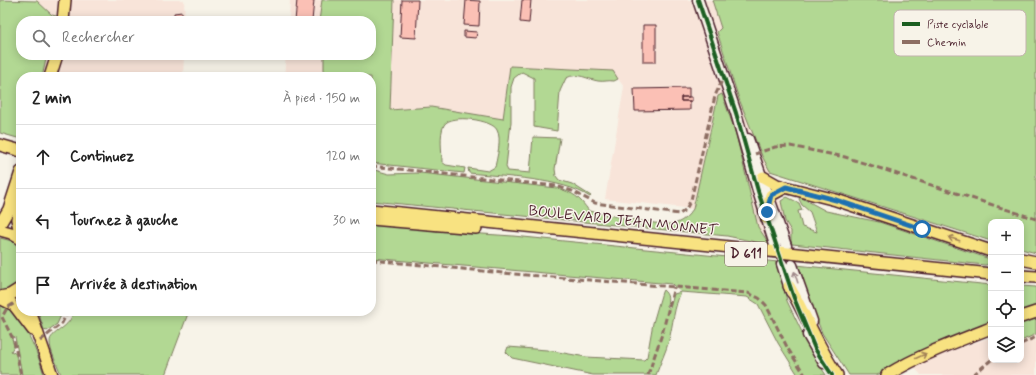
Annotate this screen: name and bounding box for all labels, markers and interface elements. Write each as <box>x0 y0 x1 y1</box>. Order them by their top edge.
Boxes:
legend <box>894 10 1026 56</box>
search box <box>16 16 376 60</box>
text: Piste cyclable <box>927 18 988 32</box>
icon: search <box>30 27 52 49</box>
text: Rechercher <box>62 28 135 48</box>
text: Chemin <box>927 36 966 50</box>
text: 2 min <box>32 87 72 109</box>
text: À pied · 150 m <box>283 90 360 107</box>
icon: ahead <box>32 146 54 168</box>
text: Continuez <box>70 147 134 167</box>
text: 120 m <box>326 148 360 165</box>
street label: BOULEVARD JEAN MONNET <box>527 201 719 241</box>
route end <box>758 203 776 221</box>
icon: left <box>32 210 54 232</box>
text: Tournez à gauche <box>70 211 178 231</box>
text: 30 m <box>333 212 360 229</box>
map controls <box>988 219 1024 363</box>
button: + <box>988 219 1024 255</box>
route start <box>913 220 931 238</box>
one-way arrow <box>947 235 960 242</box>
road number: D 611 <box>725 242 767 266</box>
button: − <box>988 255 1024 291</box>
one-way arrow <box>792 271 799 284</box>
icon: arrive <box>32 274 54 296</box>
text: Arrivée à destination <box>70 275 197 295</box>
button: locate <box>988 291 1024 327</box>
button: layers <box>988 327 1024 363</box>
one-way arrow <box>915 352 927 359</box>

